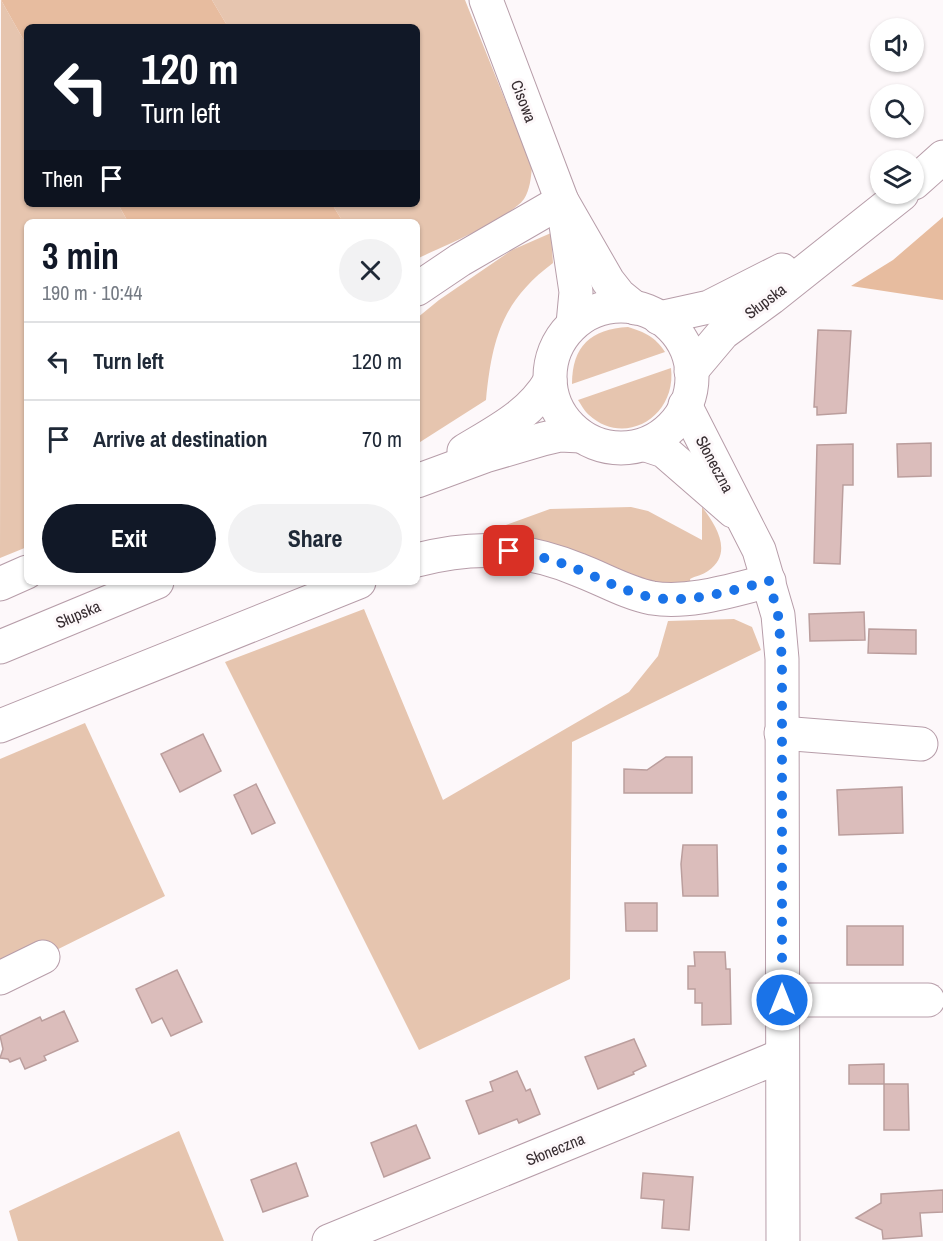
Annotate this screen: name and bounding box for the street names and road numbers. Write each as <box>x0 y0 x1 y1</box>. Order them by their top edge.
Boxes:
street label: Cisowa <box>506 77 542 126</box>
street label: Słupska <box>740 278 791 324</box>
street label: Słoneczna <box>691 432 739 497</box>
street label: Słupska <box>52 594 104 633</box>
street label: Słoneczna <box>522 1127 588 1171</box>

